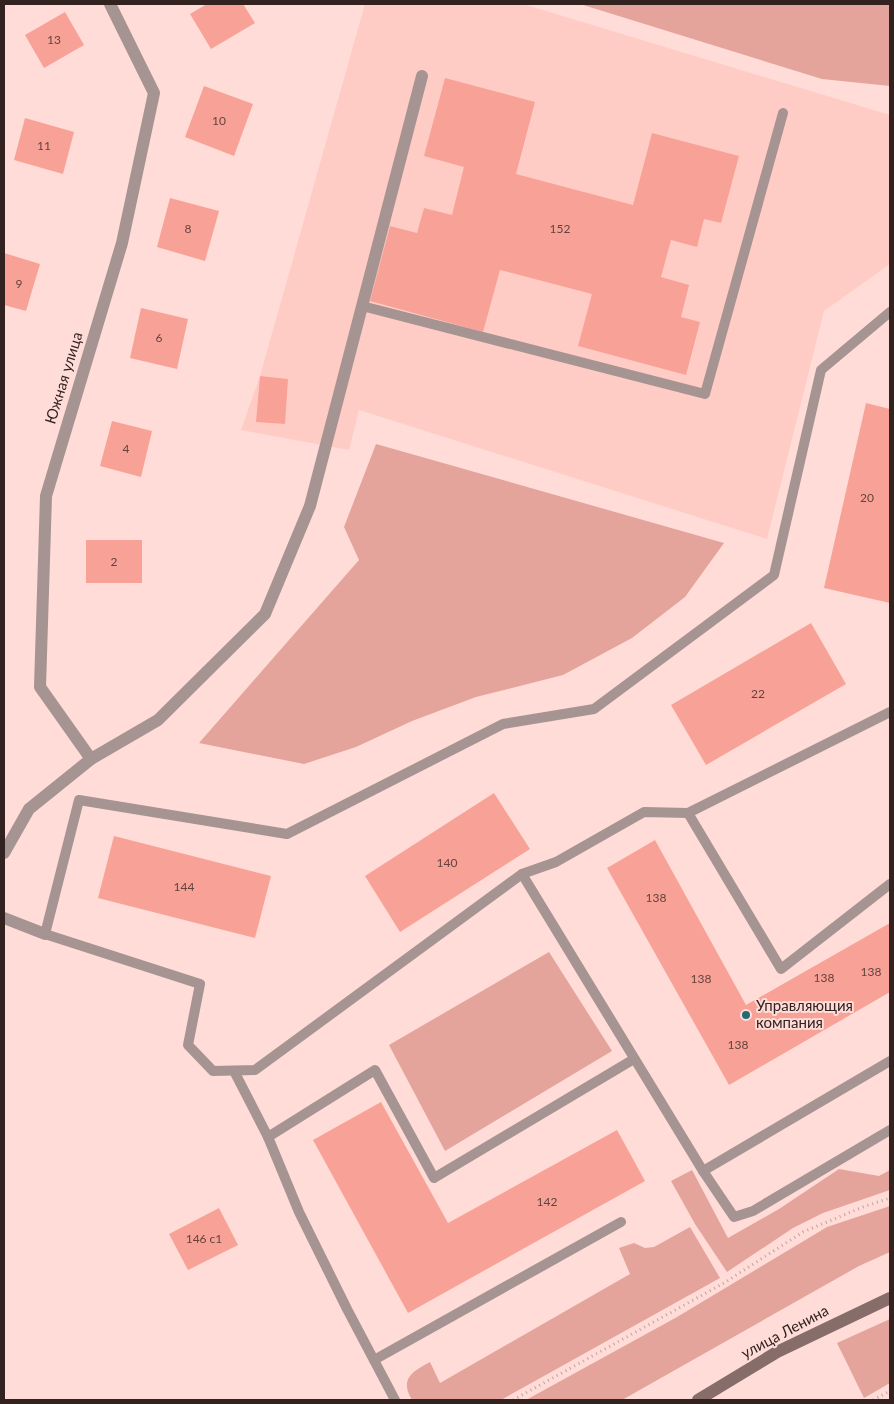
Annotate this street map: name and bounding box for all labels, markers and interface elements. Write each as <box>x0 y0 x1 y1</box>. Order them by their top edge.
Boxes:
house number: 13 <box>47 32 61 47</box>
house number: 10 <box>212 113 226 128</box>
house number: 11 <box>37 138 51 153</box>
house number: 8 <box>185 221 192 236</box>
house number: 152 <box>550 221 570 236</box>
house number: 9 <box>16 276 23 291</box>
street label: Южная улица <box>41 330 86 426</box>
house number: 6 <box>156 330 163 345</box>
house number: 4 <box>123 441 130 456</box>
house number: 20 <box>860 490 874 505</box>
house number: 2 <box>111 554 118 569</box>
house number: 22 <box>751 686 765 701</box>
house number: 140 <box>437 855 457 870</box>
house number: 144 <box>174 879 194 894</box>
house number: 138 <box>646 890 666 905</box>
house number: 138 <box>861 964 881 979</box>
house number: 138 <box>814 970 834 985</box>
house number: 138 <box>691 971 711 986</box>
place label: Управляющия компания <box>756 996 853 1031</box>
marker: Управляющия компания <box>740 1009 752 1021</box>
house number: 138 <box>728 1037 748 1052</box>
house number: 142 <box>537 1194 557 1209</box>
house number: 146 с1 <box>186 1231 222 1246</box>
street label: улица Ленина <box>738 1301 831 1362</box>

